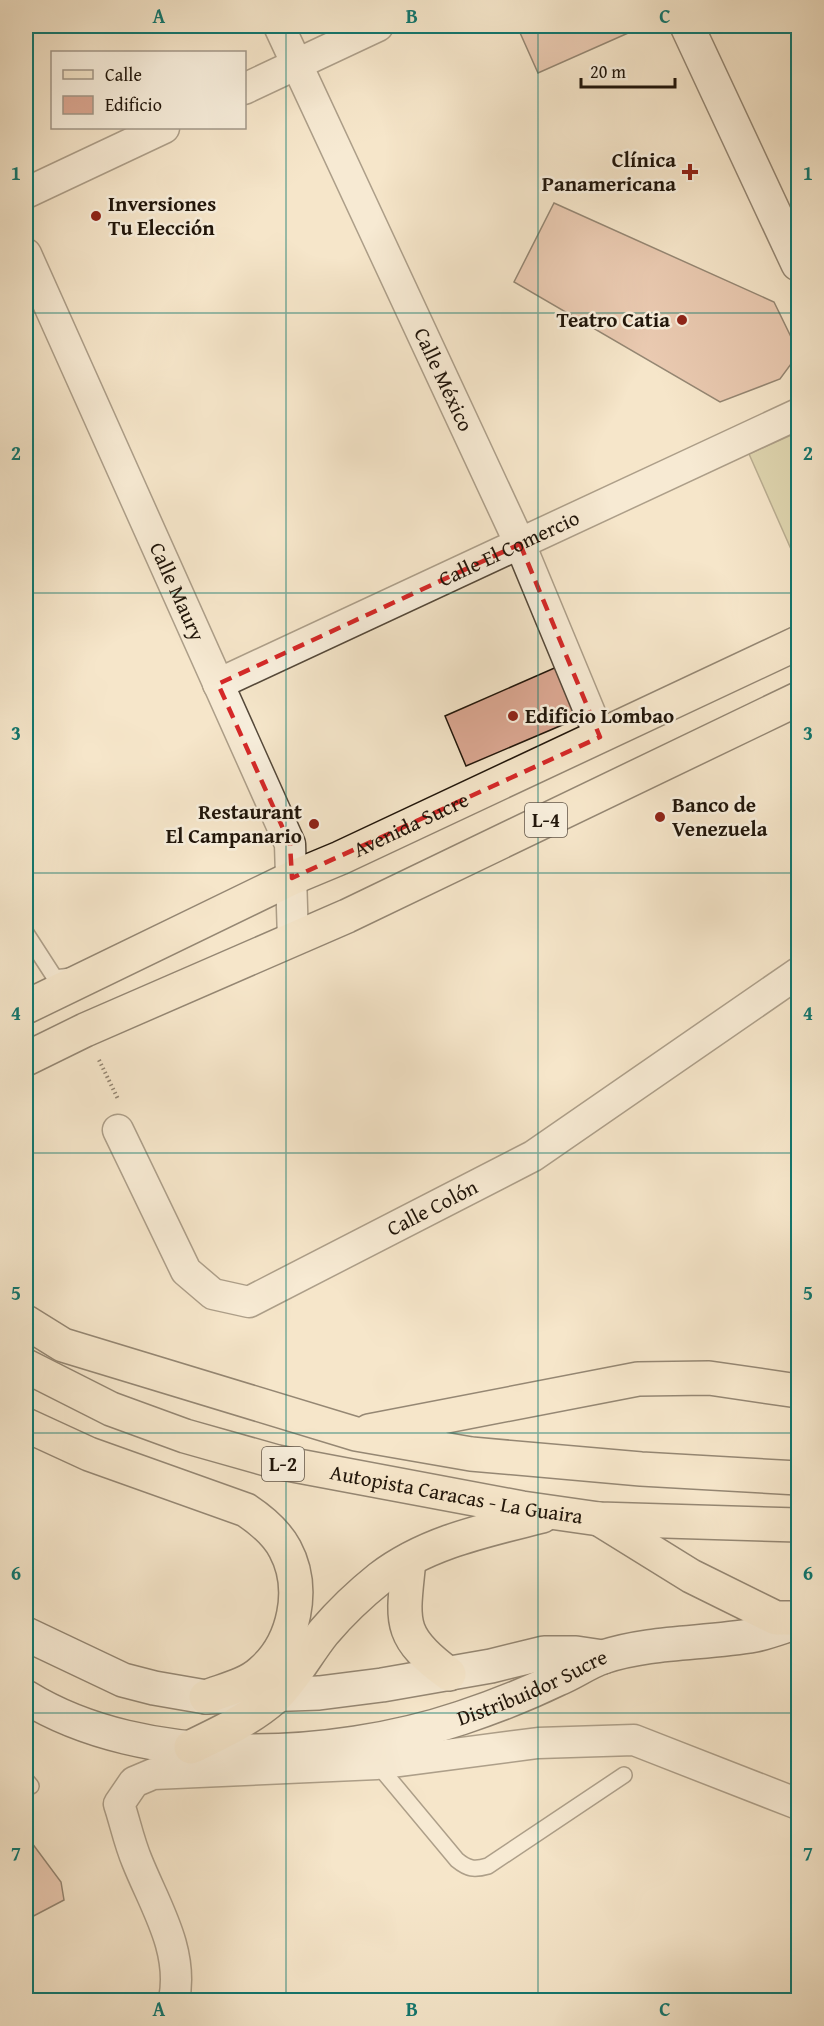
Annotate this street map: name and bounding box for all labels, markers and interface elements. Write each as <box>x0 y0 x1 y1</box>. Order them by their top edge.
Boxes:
text: A <box>153 1 166 30</box>
text: B <box>406 1 418 30</box>
text: C <box>659 1 671 30</box>
legend <box>51 51 246 129</box>
scale bar <box>581 51 676 89</box>
text: 20 m <box>590 58 626 85</box>
text: Calle <box>105 61 142 88</box>
text: Edificio <box>105 91 162 118</box>
place label: Clínica Panamericana <box>542 144 676 199</box>
text: 1 <box>11 158 21 187</box>
text: 1 <box>803 158 813 187</box>
marker: Clínica Panamericana <box>681 163 699 181</box>
place label: Inversiones Tu Elección <box>108 188 216 243</box>
marker: Inversiones Tu Elección <box>89 209 103 223</box>
place label: Teatro Catia <box>556 304 670 335</box>
marker: Teatro Catia <box>675 313 689 327</box>
street label: Calle México <box>406 322 482 436</box>
text: 2 <box>11 438 21 467</box>
text: 2 <box>803 438 813 467</box>
street label: Calle El Comercio <box>433 502 584 594</box>
street label: Calle Maury <box>142 537 213 646</box>
place label: Edificio Lombao <box>525 700 674 731</box>
marker: Edificio Lombao <box>506 709 520 723</box>
text: 3 <box>11 718 21 747</box>
text: 3 <box>803 718 813 747</box>
street label: Avenida Sucre <box>348 784 474 865</box>
place label: Banco de Venezuela <box>672 789 768 844</box>
place label: Restaurant El Campanario <box>166 796 302 851</box>
road number: L-4 <box>525 803 567 837</box>
marker: Banco de Venezuela <box>653 810 667 824</box>
marker: Restaurant El Campanario <box>307 817 321 831</box>
text: 4 <box>11 998 21 1027</box>
text: 4 <box>803 998 813 1027</box>
street label: Calle Colón <box>381 1171 483 1244</box>
text: 5 <box>11 1278 21 1307</box>
text: 5 <box>803 1278 813 1307</box>
road number: L-2 <box>262 1447 304 1481</box>
street label: Autopista Caracas - La Guaira <box>327 1456 585 1532</box>
text: 6 <box>11 1558 21 1587</box>
text: 6 <box>803 1558 813 1587</box>
street label: Distribuidor Sucre <box>453 1641 611 1733</box>
text: 7 <box>11 1838 21 1867</box>
text: 7 <box>803 1838 813 1867</box>
text: A <box>153 1994 166 2023</box>
text: B <box>406 1994 418 2023</box>
text: C <box>659 1994 671 2023</box>

